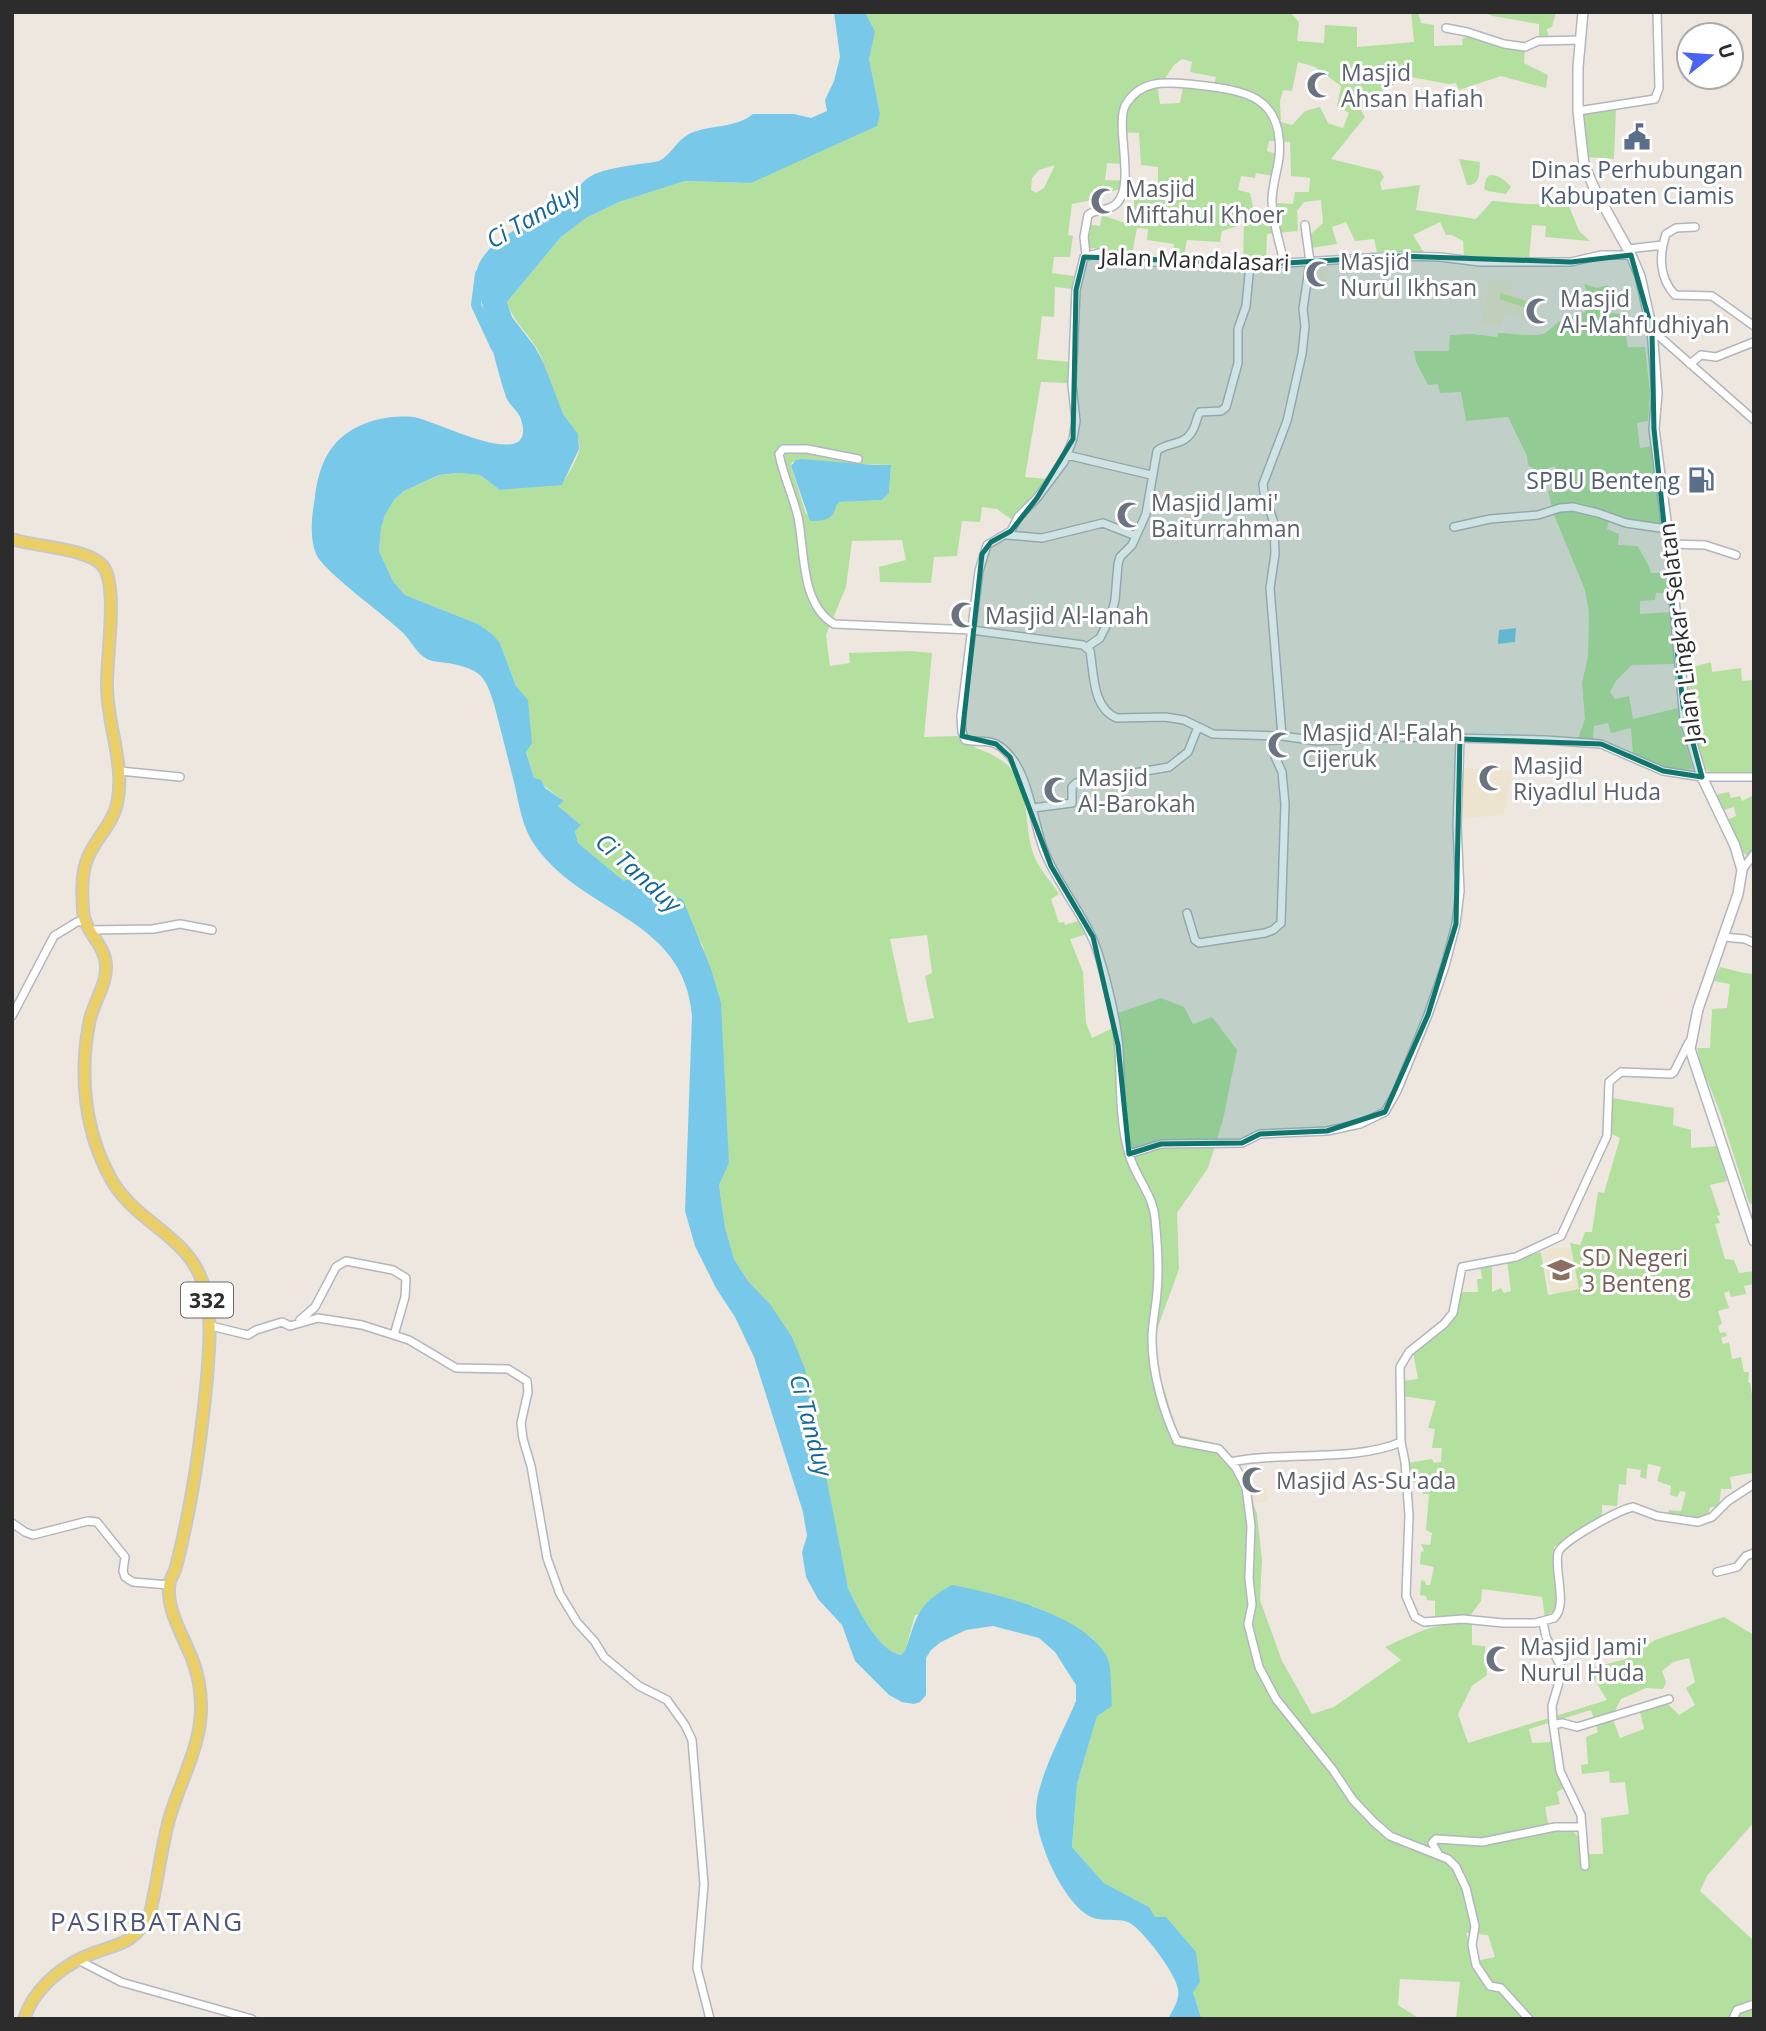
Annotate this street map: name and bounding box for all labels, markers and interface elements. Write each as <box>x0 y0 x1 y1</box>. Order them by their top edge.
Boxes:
north arrow <box>1675 21 1745 91</box>
text: U <box>1712 40 1741 62</box>
place label: Masjid Ahsan Hafiah <box>1341 56 1484 114</box>
mosque icon: Masjid Ahsan Hafiah <box>1305 70 1335 100</box>
public building icon: Dinas Perhubungan Kabupaten Ciamis <box>1622 122 1652 152</box>
place label: Dinas Perhubungan Kabupaten Ciamis <box>1531 153 1743 211</box>
place label: Masjid Miftahul Khoer <box>1125 172 1285 230</box>
water label: Ci Tanduy <box>479 174 588 255</box>
mosque icon: Masjid Miftahul Khoer <box>1089 186 1119 216</box>
street label: Jalan Mandalasari <box>1098 240 1290 278</box>
place label: Masjid Nurul Ikhsan <box>1340 245 1477 303</box>
mosque icon: Masjid Nurul Ikhsan <box>1304 259 1334 289</box>
place label: Masjid Al-Mahfudhiyah <box>1560 282 1730 340</box>
mosque icon: Masjid Al-Mahfudhiyah <box>1524 296 1554 326</box>
place label: SPBU Benteng <box>1526 464 1681 496</box>
fuel station icon: SPBU Benteng <box>1686 465 1716 495</box>
place label: Masjid Jami' Baiturrahman <box>1151 486 1301 544</box>
mosque icon: Masjid Jami' Baiturrahman <box>1115 500 1145 530</box>
street label: Jalan Lingkar Selatan <box>1650 521 1709 747</box>
place label: Masjid Al-Ianah <box>985 599 1149 631</box>
mosque icon: Masjid Al-Ianah <box>949 600 979 630</box>
place label: Masjid Al-Falah Cijeruk <box>1302 716 1463 774</box>
mosque icon: Masjid Al-Falah Cijeruk <box>1266 730 1296 760</box>
place label: Masjid Riyadlul Huda <box>1513 749 1661 807</box>
place label: Masjid Al-Barokah <box>1078 761 1196 819</box>
mosque icon: Masjid Riyadlul Huda <box>1477 763 1507 793</box>
mosque icon: Masjid Al-Barokah <box>1042 775 1072 805</box>
water label: Ci Tanduy <box>589 825 690 921</box>
place label: SD Negeri 3 Benteng <box>1582 1241 1691 1299</box>
school or university icon: SD Negeri 3 Benteng <box>1546 1255 1576 1285</box>
road number: 332 <box>181 1282 233 1318</box>
water label: Ci Tanduy <box>783 1370 842 1482</box>
place label: Masjid As-Su'ada <box>1276 1464 1456 1496</box>
mosque icon: Masjid As-Su'ada <box>1240 1465 1270 1495</box>
place label: Masjid Jami' Nurul Huda <box>1520 1630 1647 1688</box>
mosque icon: Masjid Jami' Nurul Huda <box>1484 1644 1514 1674</box>
district label: PASIRBATANG <box>50 1903 244 1939</box>

